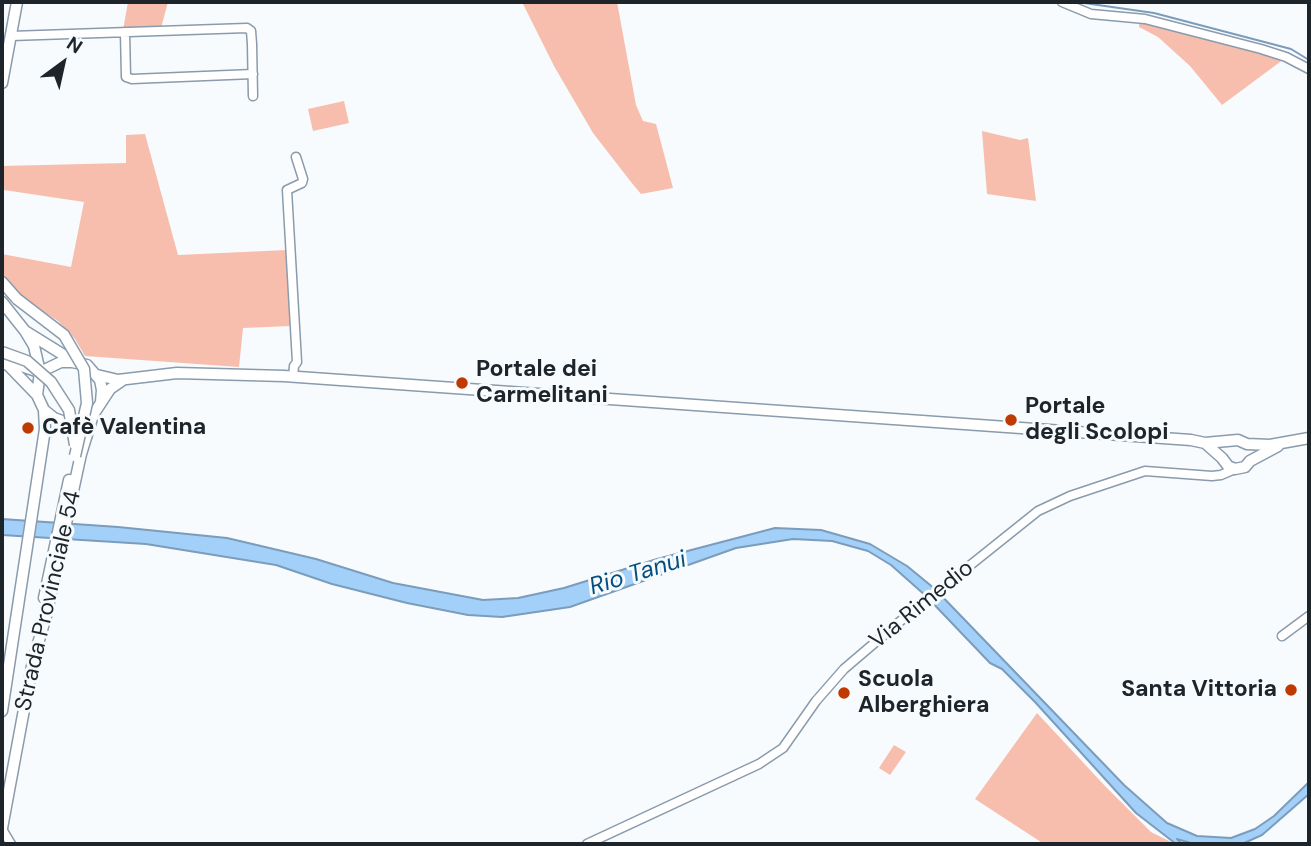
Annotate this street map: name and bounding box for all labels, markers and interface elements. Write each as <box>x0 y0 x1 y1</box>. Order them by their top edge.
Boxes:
north arrow <box>28 28 98 98</box>
text: N <box>62 31 87 59</box>
place label: Portale dei Carmelitani <box>476 356 608 410</box>
marker: Portale dei Carmelitani <box>454 375 470 391</box>
place label: Portale degli Scolopi <box>1025 393 1169 447</box>
marker: Portale degli Scolopi <box>1003 412 1019 428</box>
place label: Cafè Valentina <box>42 414 206 442</box>
marker: Cafè Valentina <box>20 420 36 436</box>
street label: Strada Provinciale 54 <box>10 488 88 714</box>
water label: Rio Tanui <box>586 546 690 602</box>
street label: Via Rimedio <box>864 555 980 655</box>
place label: Scuola Alberghiera <box>858 666 989 720</box>
place label: Santa Vittoria <box>1121 676 1277 704</box>
marker: Santa Vittoria <box>1283 682 1299 698</box>
marker: Scuola Alberghiera <box>836 685 852 701</box>

